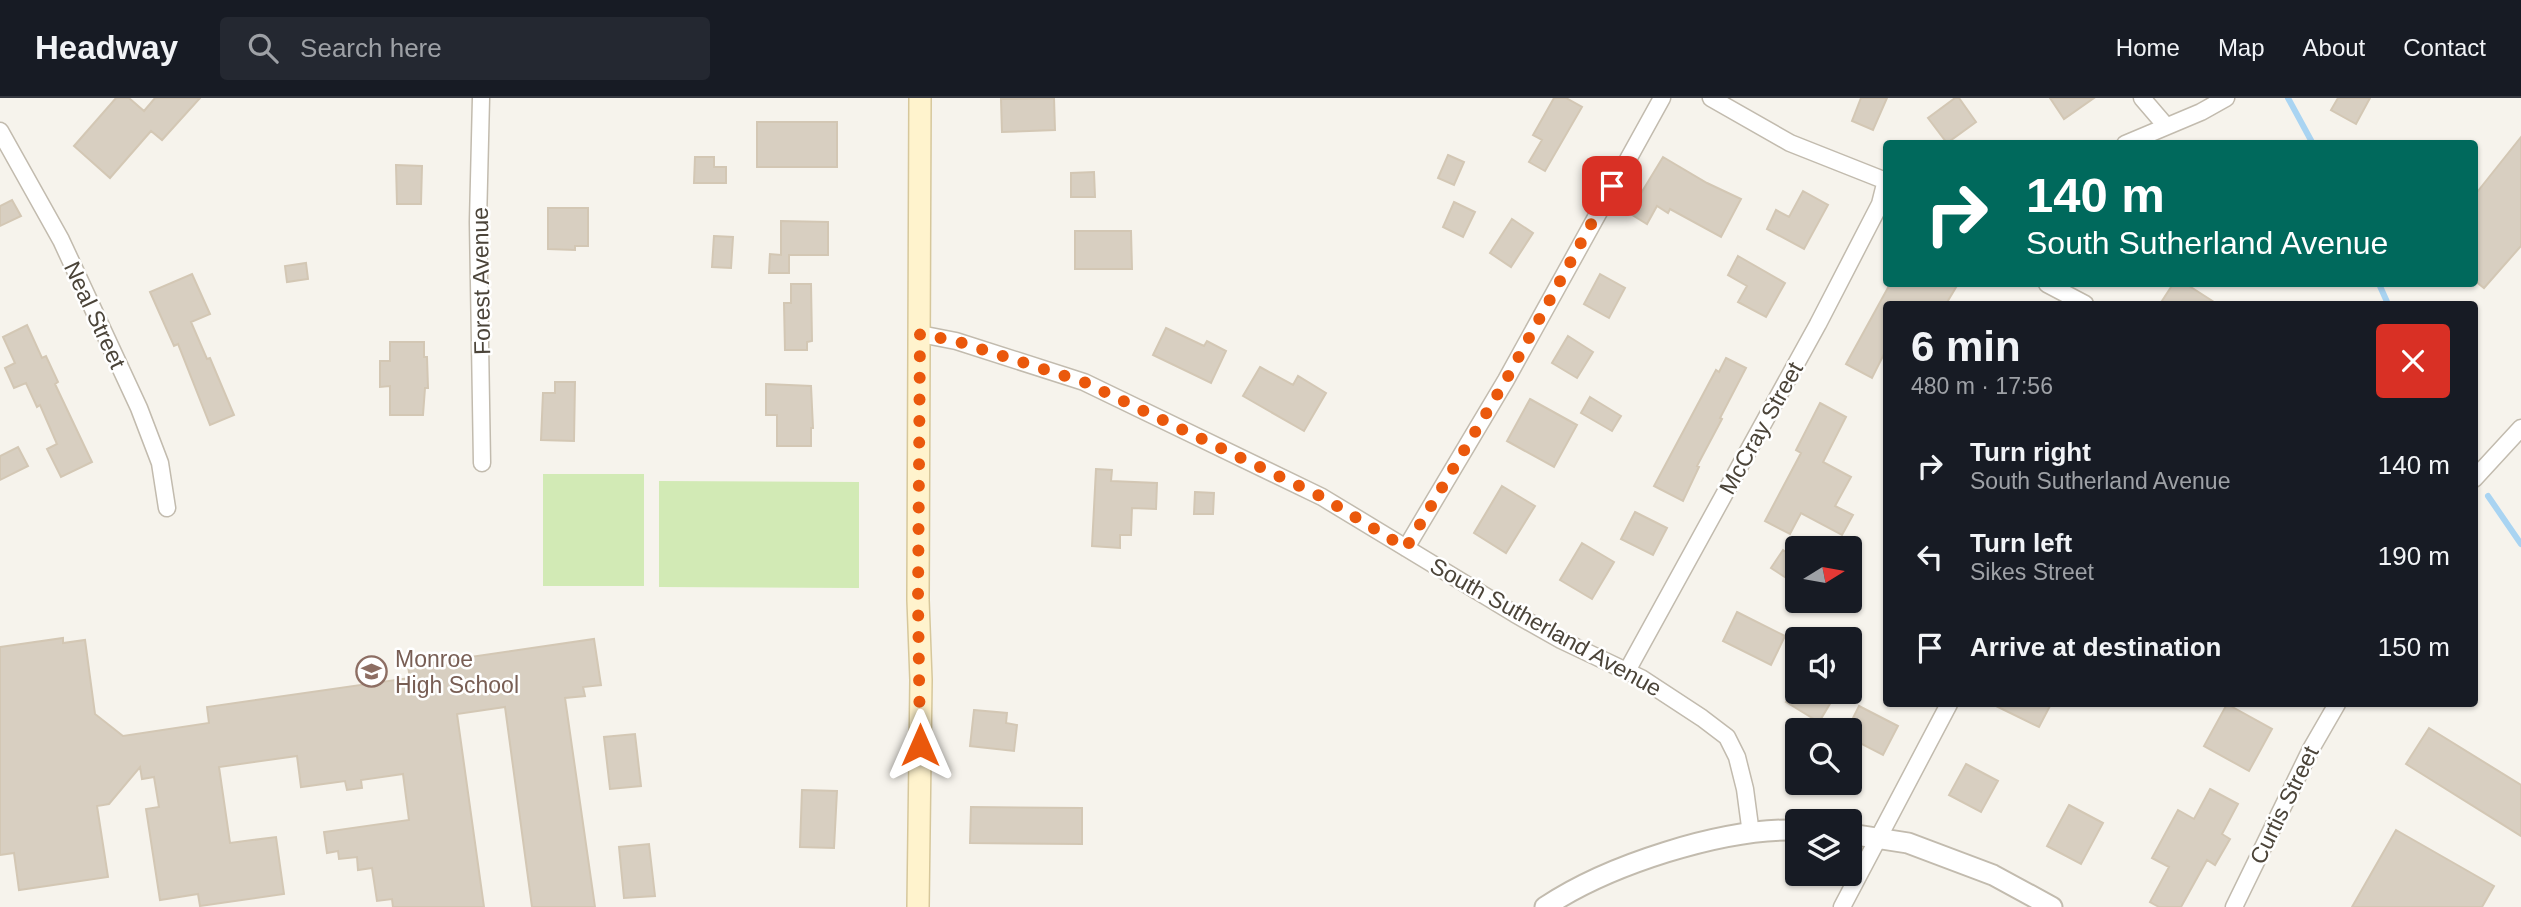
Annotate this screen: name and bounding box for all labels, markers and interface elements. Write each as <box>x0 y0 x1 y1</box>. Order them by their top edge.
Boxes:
search box <box>220 17 710 80</box>
text: Headway <box>35 29 178 66</box>
icon: search <box>244 29 282 67</box>
text: Search here <box>300 33 442 63</box>
text: Home <box>2116 34 2180 61</box>
text: Map <box>2218 34 2265 61</box>
text: About <box>2303 34 2365 61</box>
text: Contact <box>2403 34 2486 61</box>
pin <box>1582 156 1642 216</box>
icon: arrive <box>1593 167 1631 205</box>
icon: right <box>1911 168 2002 259</box>
text: 140 m <box>2026 168 2165 222</box>
street label: Forest Avenue <box>467 207 495 355</box>
text: South Sutherland Avenue <box>2026 225 2388 261</box>
street label: Neal Street <box>59 257 131 373</box>
text: 6 min <box>1911 323 2021 370</box>
button: close <box>2376 324 2450 398</box>
street label: McCray Street <box>1714 357 1808 499</box>
text: 480 m · 17:56 <box>1911 373 2053 399</box>
text: Turn right <box>1970 437 2091 467</box>
icon: right <box>1911 447 1949 485</box>
text: 140 m <box>2378 450 2450 480</box>
text: South Sutherland Avenue <box>1970 468 2230 494</box>
text: Turn left <box>1970 528 2072 558</box>
north arrow <box>1785 536 1862 612</box>
map controls <box>1785 536 1862 886</box>
icon: left <box>1911 538 1949 576</box>
text: 190 m <box>2378 541 2450 571</box>
street label: South Sutherland Avenue <box>1426 552 1666 702</box>
text: Sikes Street <box>1970 559 2094 585</box>
button: sound <box>1785 627 1862 704</box>
icon: arrive <box>1911 629 1949 667</box>
text: Arrive at destination <box>1970 632 2221 662</box>
text: 150 m <box>2378 632 2450 662</box>
place label: Monroe High School <box>395 646 519 698</box>
school or university icon: Monroe High School <box>355 655 389 689</box>
position arrow <box>883 708 957 782</box>
button: search <box>1785 718 1862 795</box>
street label: Curtis Street <box>2244 741 2324 868</box>
button: layers <box>1785 809 1862 886</box>

